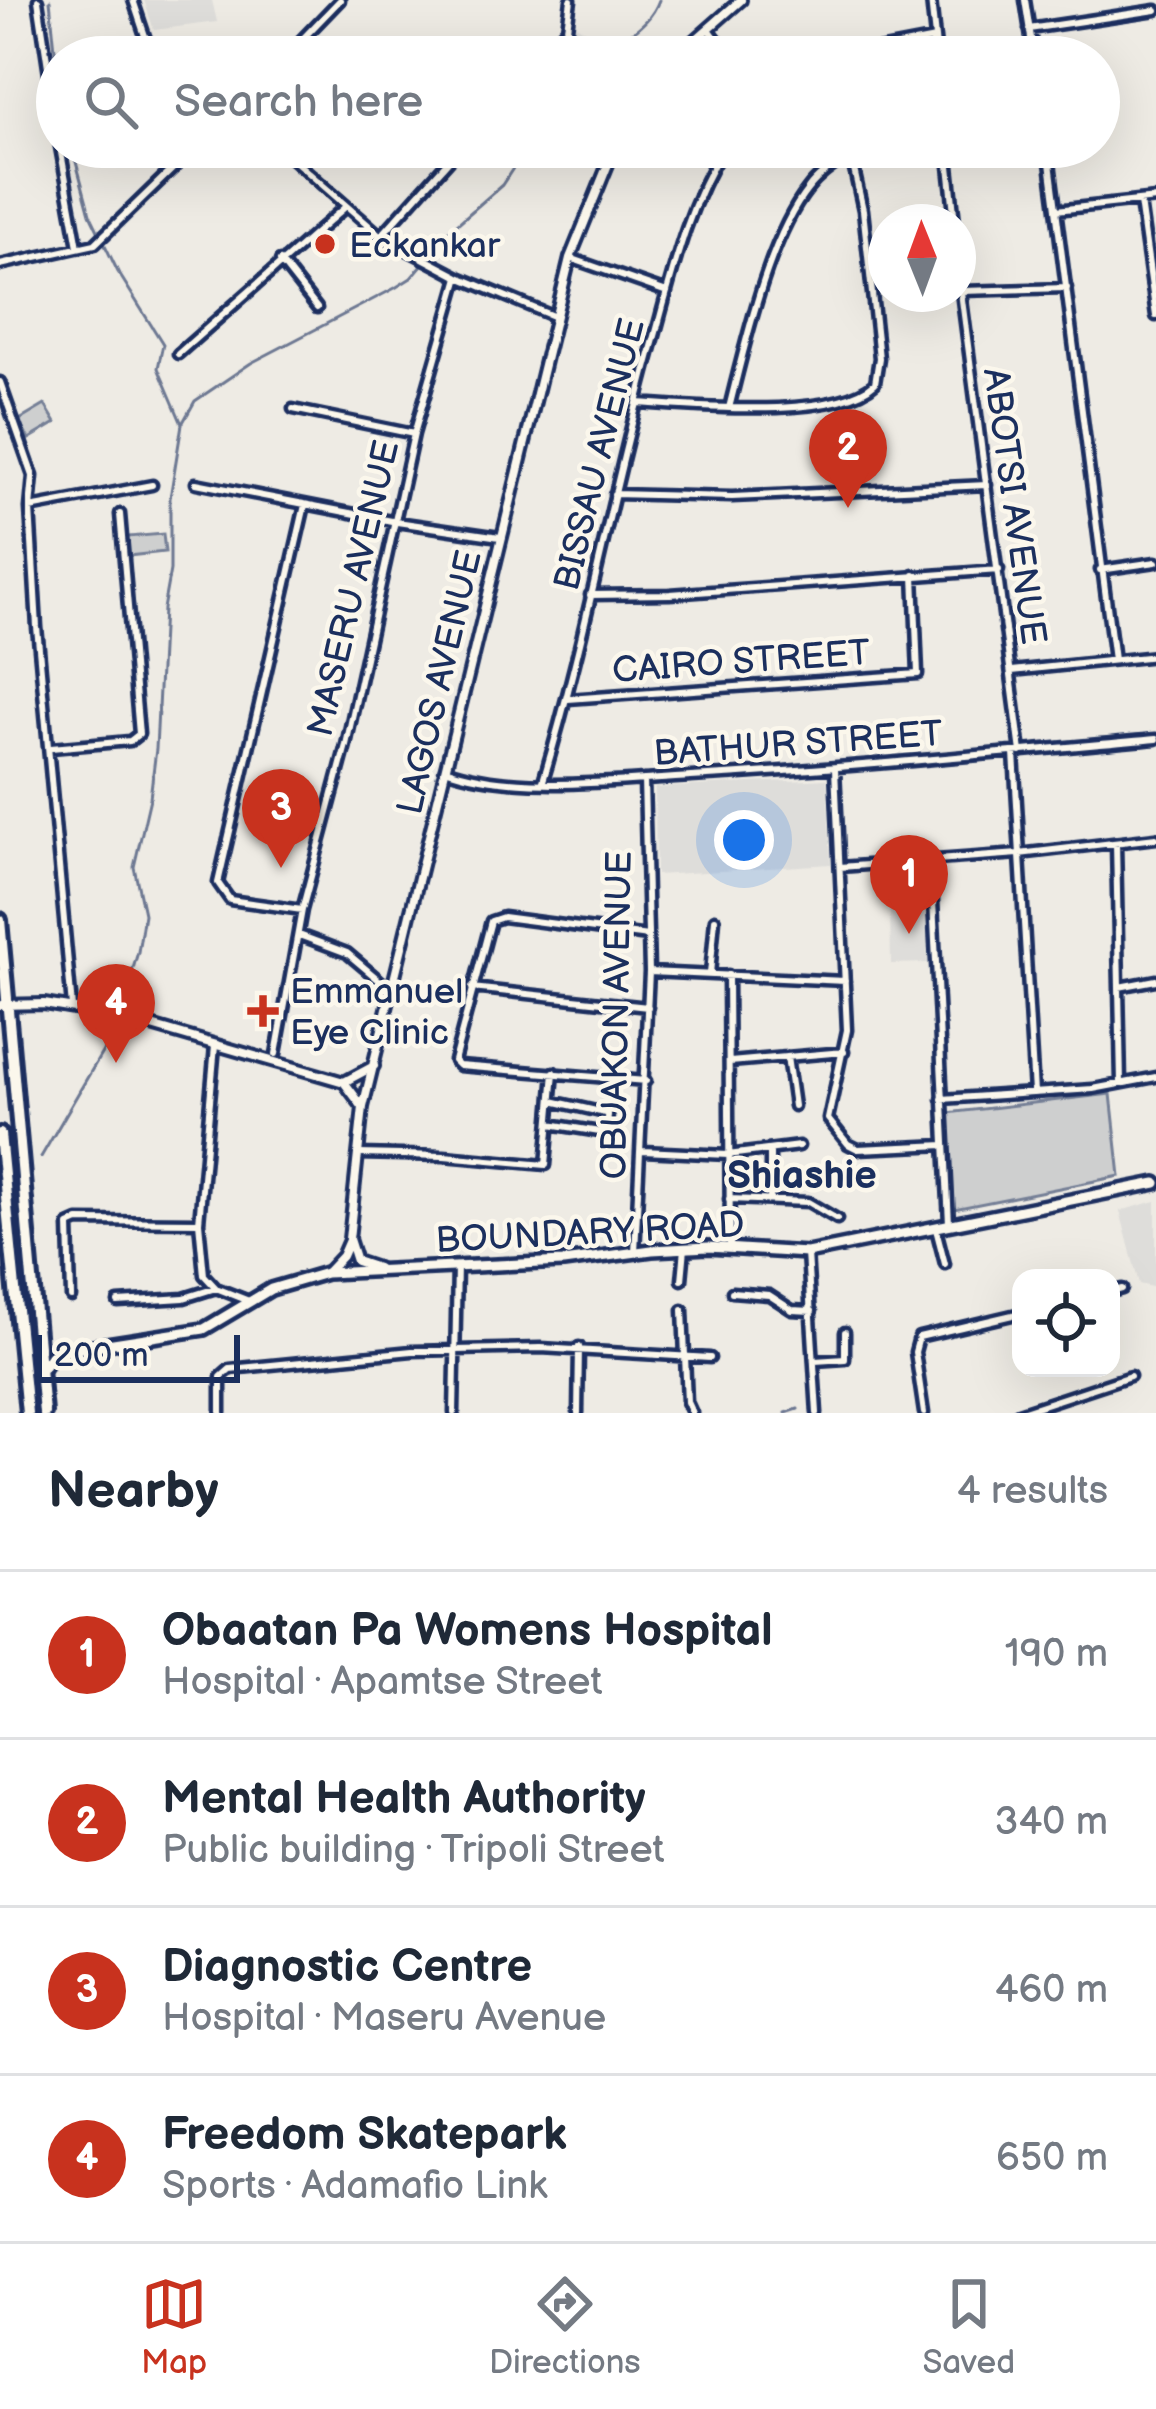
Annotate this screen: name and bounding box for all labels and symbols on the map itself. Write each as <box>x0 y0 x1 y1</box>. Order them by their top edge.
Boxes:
north arrow <box>868 204 976 312</box>
place label: Eckankar <box>349 225 501 268</box>
marker: Eckankar <box>312 231 338 257</box>
street label: BISSAU AVENUE <box>546 314 655 595</box>
street label: ABOTSI AVENUE <box>973 365 1054 647</box>
pin: 2 <box>809 409 887 508</box>
street label: MASERU AVENUE <box>299 436 409 741</box>
street label: LAGOS AVENUE <box>389 546 492 819</box>
street label: CAIRO STREET <box>611 632 872 693</box>
street label: BATHUR STREET <box>652 713 944 776</box>
pin: 3 <box>242 769 320 868</box>
your location <box>714 810 774 870</box>
pin: 1 <box>870 835 948 934</box>
street label: OBUAKON AVENUE <box>593 850 642 1180</box>
pin: 4 <box>77 964 155 1063</box>
place label: Emmanuel Eye Clinic <box>290 971 463 1055</box>
marker: Emmanuel Eye Clinic <box>247 995 279 1027</box>
district label: Shiashie <box>727 1153 877 1200</box>
street label: BOUNDARY ROAD <box>435 1204 746 1263</box>
scale bar <box>36 1329 240 1382</box>

